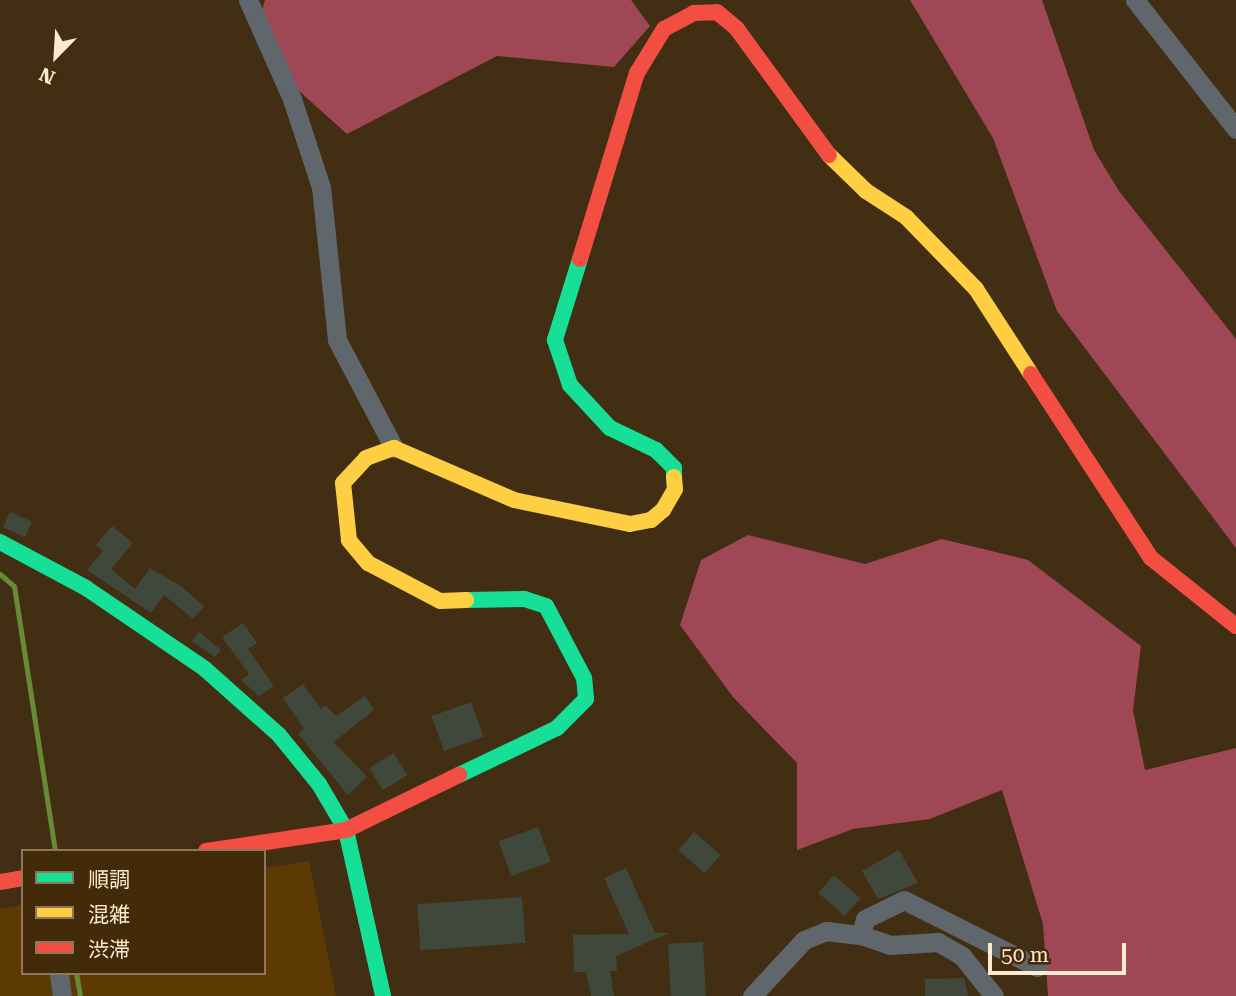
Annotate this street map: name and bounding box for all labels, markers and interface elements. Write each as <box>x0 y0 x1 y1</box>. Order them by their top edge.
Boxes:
north arrow <box>21 21 91 91</box>
text: N <box>36 62 59 89</box>
legend <box>21 849 266 975</box>
text: 順調 <box>88 868 130 892</box>
text: 混雑 <box>88 903 130 927</box>
scale bar <box>991 930 1129 974</box>
text: 渋滞 <box>88 938 130 962</box>
text: 50 m <box>1001 943 1049 967</box>

